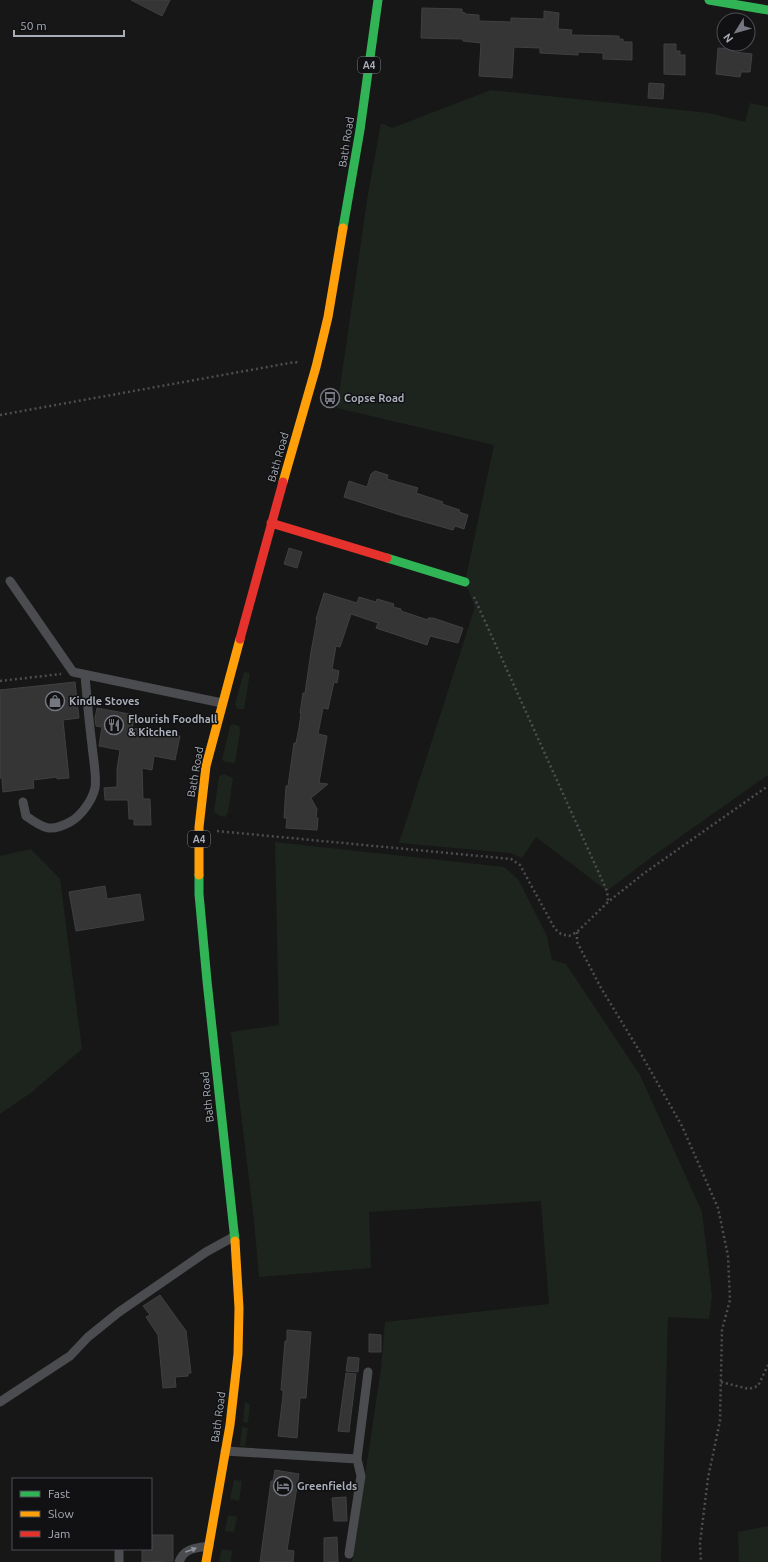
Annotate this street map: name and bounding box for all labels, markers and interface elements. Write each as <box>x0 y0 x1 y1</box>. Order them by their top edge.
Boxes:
scale bar <box>14 12 124 38</box>
north arrow <box>716 12 756 52</box>
text: 50 m <box>20 19 47 32</box>
text: N <box>721 31 735 45</box>
road number: A4 <box>358 57 380 73</box>
street label: Bath Road <box>336 116 356 168</box>
bus stop icon: Copse Road <box>319 387 341 409</box>
place label: Copse Road <box>344 392 404 404</box>
street label: Bath Road <box>265 431 291 483</box>
shop icon: Kindle Stoves <box>44 690 66 712</box>
place label: Kindle Stoves <box>69 695 139 707</box>
place label: Flourish Foodhall & Kitchen <box>128 713 218 738</box>
restaurant icon: Flourish Foodhall & Kitchen <box>103 714 125 736</box>
street label: Bath Road <box>185 746 205 798</box>
road number: A4 <box>188 831 210 847</box>
street label: Bath Road <box>198 1071 216 1123</box>
street label: Bath Road <box>209 1391 227 1443</box>
hotel icon: Greenfields <box>272 1475 294 1497</box>
legend <box>12 1478 152 1550</box>
place label: Greenfields <box>297 1480 357 1492</box>
text: Fast <box>48 1487 70 1500</box>
text: Slow <box>48 1507 74 1520</box>
text: Jam <box>48 1527 70 1540</box>
one-way arrow <box>186 1547 198 1553</box>

